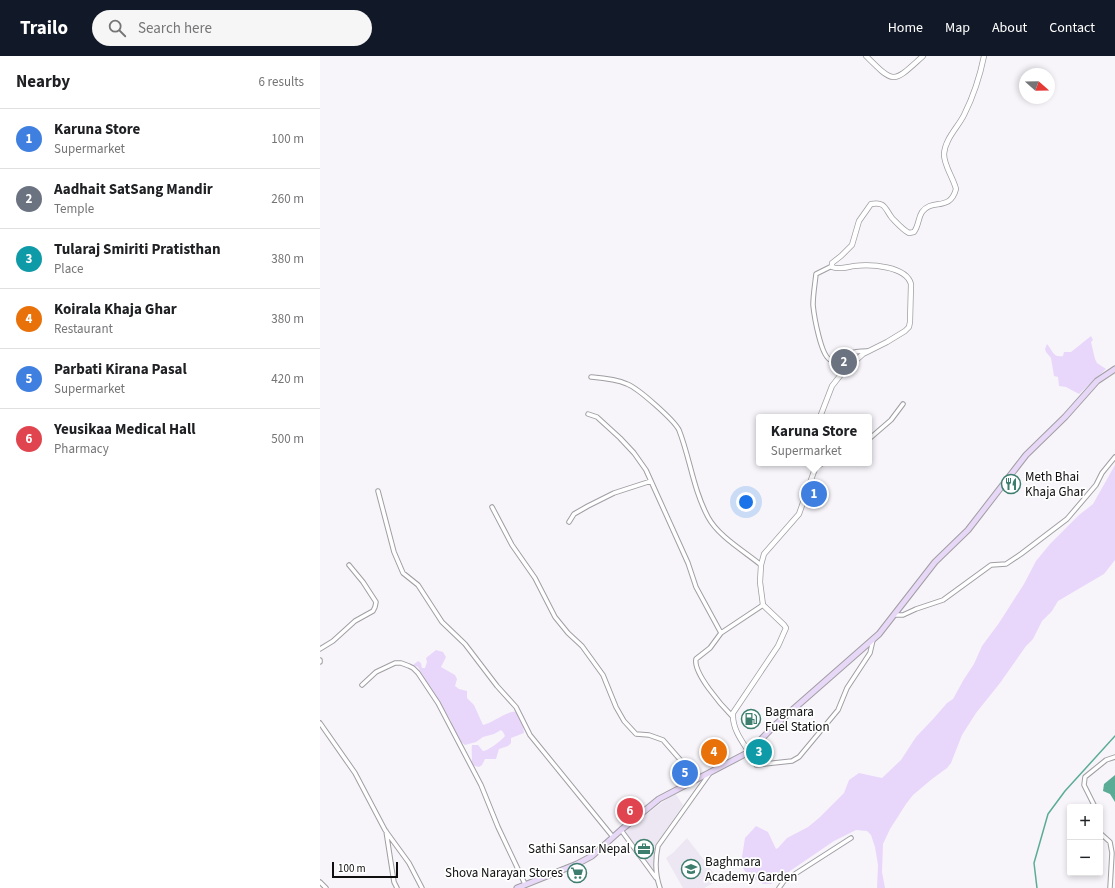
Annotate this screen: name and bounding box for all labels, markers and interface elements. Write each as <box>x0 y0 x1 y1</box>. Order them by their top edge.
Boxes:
search box <box>92 10 372 46</box>
text: Trailo <box>20 15 68 42</box>
icon: search <box>106 17 128 39</box>
text: Search here <box>138 18 212 39</box>
text: Home <box>888 18 923 38</box>
text: Map <box>945 18 970 38</box>
text: About <box>992 18 1027 38</box>
text: Contact <box>1049 18 1095 38</box>
north arrow <box>1019 68 1055 104</box>
text: Nearby <box>16 70 70 94</box>
text: 6 results <box>259 73 304 91</box>
text: Karuna Store <box>54 119 140 140</box>
text: 1 <box>26 130 32 148</box>
text: 100 m <box>271 130 304 148</box>
text: Supermarket <box>54 140 125 158</box>
text: Aadhait SatSang Mandir <box>54 179 213 200</box>
text: 2 <box>26 190 32 208</box>
text: 260 m <box>271 190 304 208</box>
text: Temple <box>54 200 94 218</box>
text: Tularaj Smiriti Pratisthan <box>54 239 221 260</box>
text: 3 <box>26 250 32 268</box>
text: 380 m <box>271 250 304 268</box>
text: Place <box>54 260 83 278</box>
text: Koirala Khaja Ghar <box>54 299 177 320</box>
text: 4 <box>26 310 32 328</box>
text: 380 m <box>271 310 304 328</box>
text: Restaurant <box>54 320 113 338</box>
pin: 2 <box>831 347 857 377</box>
text: Parbati Kirana Pasal <box>54 359 187 380</box>
text: 5 <box>26 370 32 388</box>
text: 420 m <box>271 370 304 388</box>
text: Supermarket <box>54 380 125 398</box>
popup <box>756 414 872 466</box>
text: Yeusikaa Medical Hall <box>54 419 196 440</box>
text: Karuna Store <box>771 421 857 442</box>
text: 6 <box>26 430 32 448</box>
text: 500 m <box>271 430 304 448</box>
text: Pharmacy <box>54 440 109 458</box>
text: Supermarket <box>771 442 842 460</box>
place label: Meth Bhai Khaja Ghar <box>1025 468 1085 501</box>
restaurant icon: Meth Bhai Khaja Ghar <box>1000 473 1022 495</box>
pin: 1 <box>801 479 827 509</box>
your location <box>736 492 756 512</box>
place label: Bagmara Fuel Station <box>765 703 830 736</box>
fuel station icon: Bagmara Fuel Station <box>740 708 762 730</box>
pin: 4 <box>701 737 727 767</box>
pin: 3 <box>746 737 772 767</box>
pin: 5 <box>672 758 698 788</box>
pin: 6 <box>617 796 643 826</box>
map controls <box>1067 804 1103 876</box>
button: + <box>1067 804 1103 840</box>
office icon: Sathi Sansar Nepal <box>633 838 655 860</box>
place label: Sathi Sansar Nepal <box>528 840 630 858</box>
button: − <box>1067 840 1103 876</box>
place label: Baghmara Academy Garden <box>705 853 797 886</box>
school or university icon: Baghmara Academy Garden <box>680 858 702 880</box>
scale bar <box>332 860 398 879</box>
text: 100 m <box>338 861 366 876</box>
supermarket icon: Shova Narayan Stores <box>566 862 588 884</box>
place label: Shova Narayan Stores <box>445 864 564 882</box>

